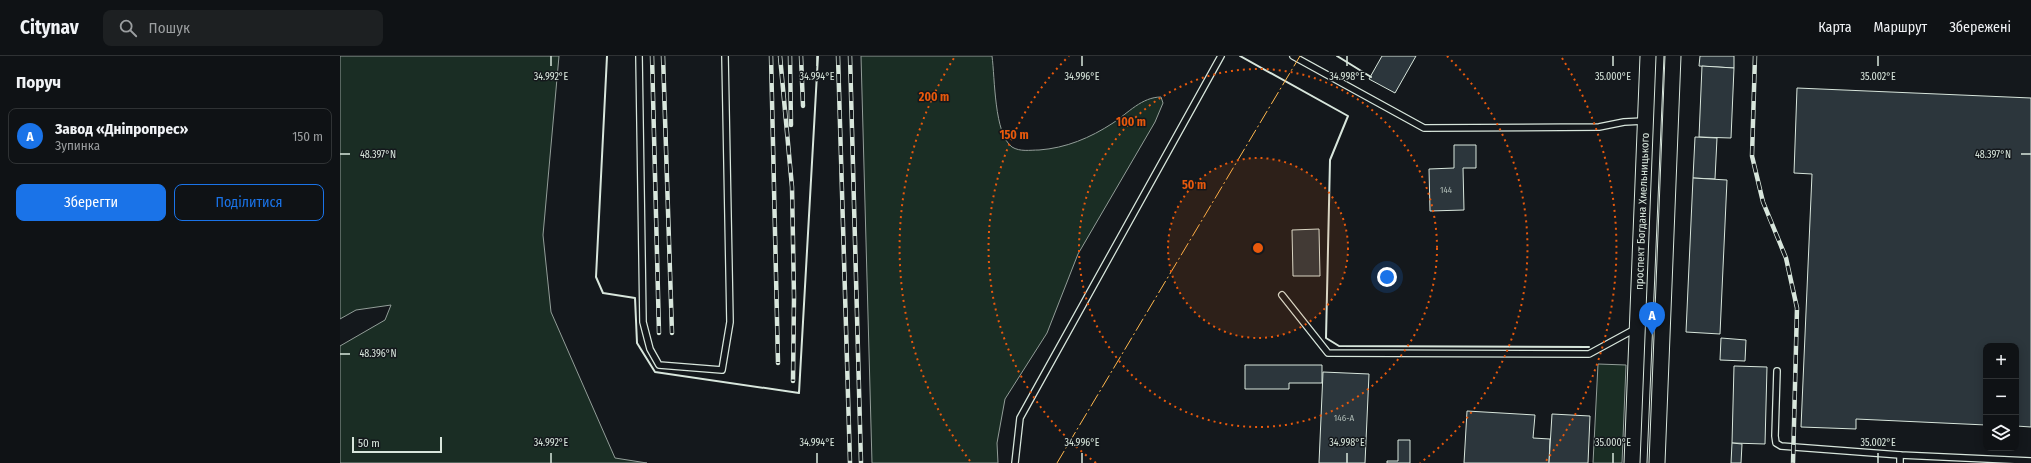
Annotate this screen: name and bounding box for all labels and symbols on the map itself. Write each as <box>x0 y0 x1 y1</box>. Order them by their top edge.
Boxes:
text: 34.992°E <box>534 71 569 83</box>
text: 34.994°E <box>799 71 835 83</box>
text: 34.996°E <box>1064 71 1100 83</box>
text: 34.998°E <box>1329 71 1365 83</box>
text: 35.000°E <box>1595 71 1631 83</box>
text: 35.002°E <box>1860 71 1896 83</box>
text: 200 m <box>918 90 949 104</box>
text: 100 m <box>1116 115 1146 129</box>
text: 150 m <box>999 128 1029 142</box>
street label: проспект Богдана Хмельницького <box>1633 132 1652 290</box>
text: 48.397°N <box>360 149 396 161</box>
text: 48.397°N <box>1975 149 2011 161</box>
text: 50 m <box>1182 178 1206 192</box>
house number: 144 <box>1440 185 1453 195</box>
centre of rings <box>1251 241 1265 255</box>
your location <box>1377 267 1397 287</box>
pin: A <box>1639 302 1665 335</box>
text: 48.396°N <box>360 348 396 360</box>
house number: 146-А <box>1334 413 1354 423</box>
scale bar <box>352 435 442 454</box>
text: 34.992°E <box>534 437 569 449</box>
text: 34.994°E <box>799 437 835 449</box>
text: 34.996°E <box>1064 437 1100 449</box>
text: 34.998°E <box>1329 437 1365 449</box>
text: 35.000°E <box>1595 437 1631 449</box>
text: 35.002°E <box>1860 437 1896 449</box>

